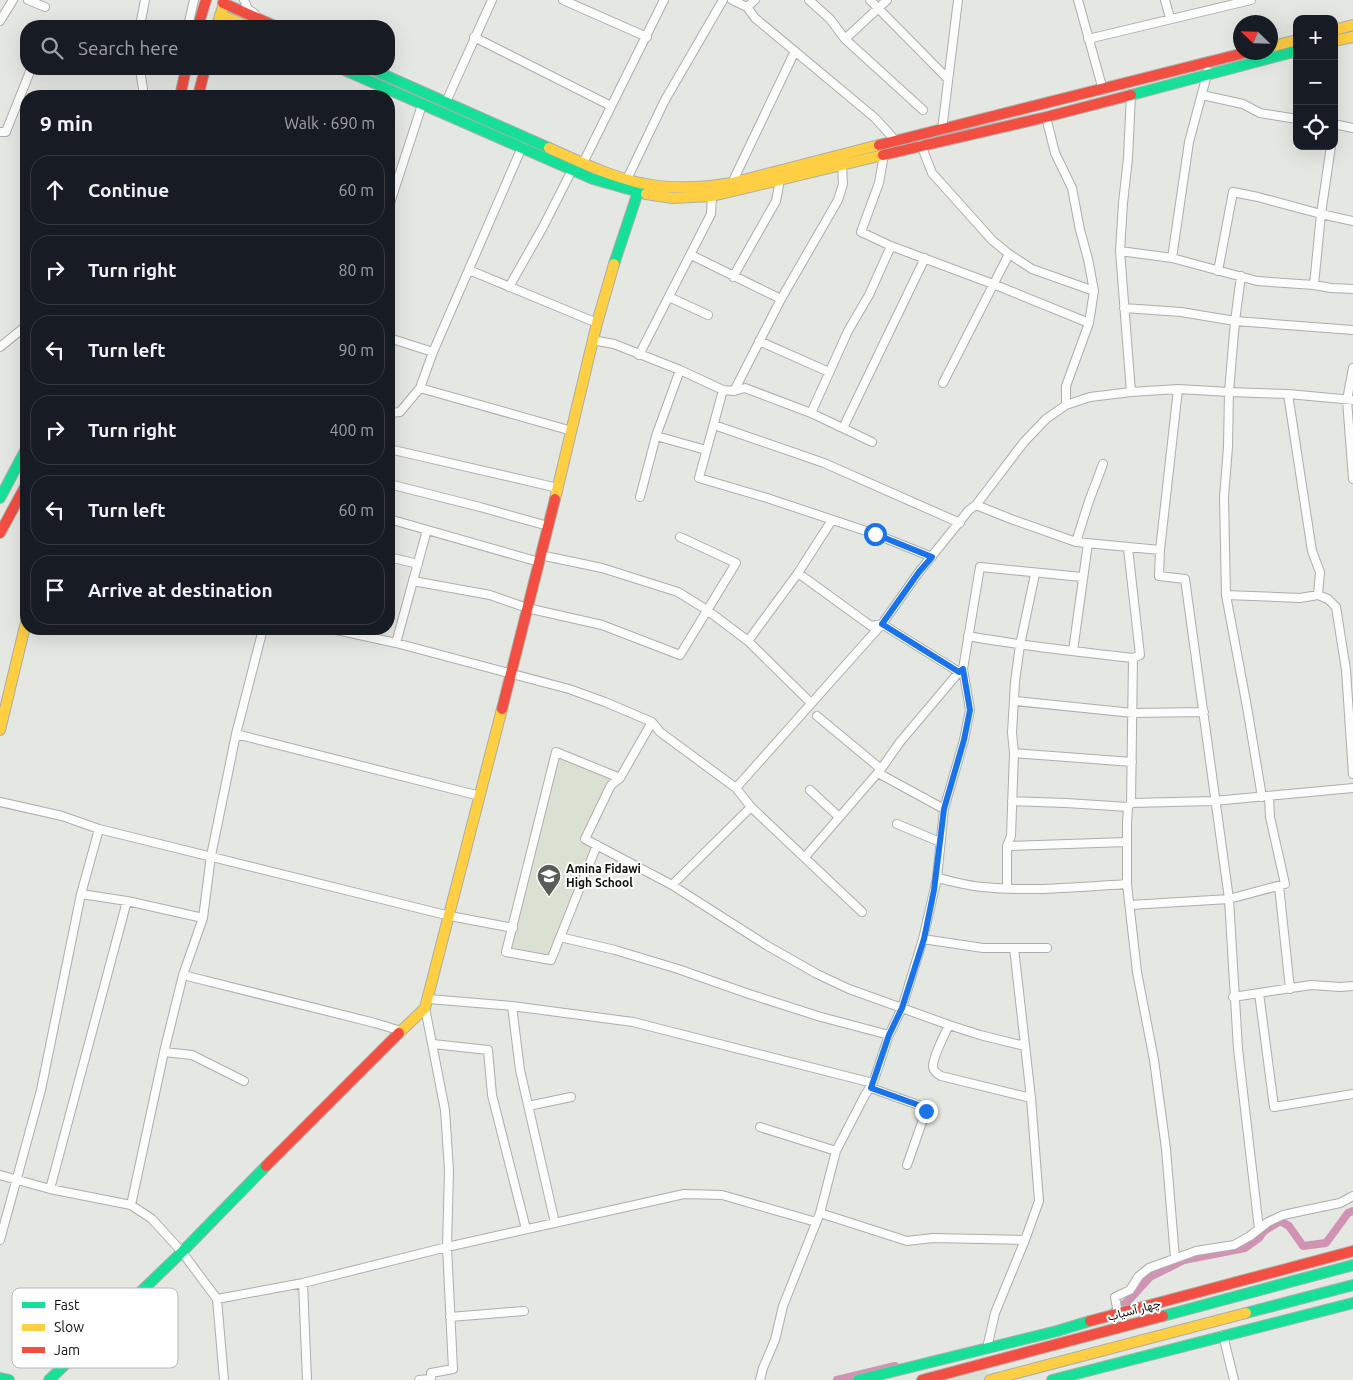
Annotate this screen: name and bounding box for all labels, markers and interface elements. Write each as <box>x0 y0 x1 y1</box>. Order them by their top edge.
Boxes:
north arrow <box>1233 15 1278 60</box>
map controls <box>1293 15 1338 150</box>
button: + <box>1293 15 1338 60</box>
search box <box>20 20 395 75</box>
icon: search <box>38 34 66 62</box>
text: Search here <box>78 37 178 59</box>
button: − <box>1293 60 1338 105</box>
button: locate <box>1293 105 1338 150</box>
text: 9 min <box>40 111 93 135</box>
text: Walk · 690 m <box>284 114 375 132</box>
icon: ahead <box>41 176 69 204</box>
text: Continue <box>88 179 169 201</box>
text: 60 m <box>338 181 374 199</box>
icon: right <box>41 256 69 284</box>
text: Turn right <box>88 259 176 281</box>
text: 80 m <box>338 261 374 279</box>
icon: left <box>41 336 69 364</box>
text: Turn left <box>88 339 166 361</box>
text: 90 m <box>338 341 374 359</box>
icon: right <box>41 416 69 444</box>
text: Turn right <box>88 419 176 441</box>
text: 400 m <box>329 421 374 439</box>
icon: left <box>41 496 69 524</box>
text: Turn left <box>88 499 166 521</box>
text: 60 m <box>338 501 374 519</box>
route start <box>864 523 887 546</box>
icon: arrive <box>41 576 69 604</box>
text: Arrive at destination <box>88 579 273 601</box>
place label: Amina Fidawi High School <box>566 862 641 889</box>
school or university icon: Amina Fidawi High School <box>536 863 562 897</box>
route end <box>915 1100 938 1123</box>
legend <box>12 1288 178 1368</box>
street label: چهار آسیاب <box>1106 1296 1162 1325</box>
text: Fast <box>54 1297 80 1313</box>
text: Slow <box>54 1319 84 1335</box>
text: Jam <box>54 1342 80 1358</box>

